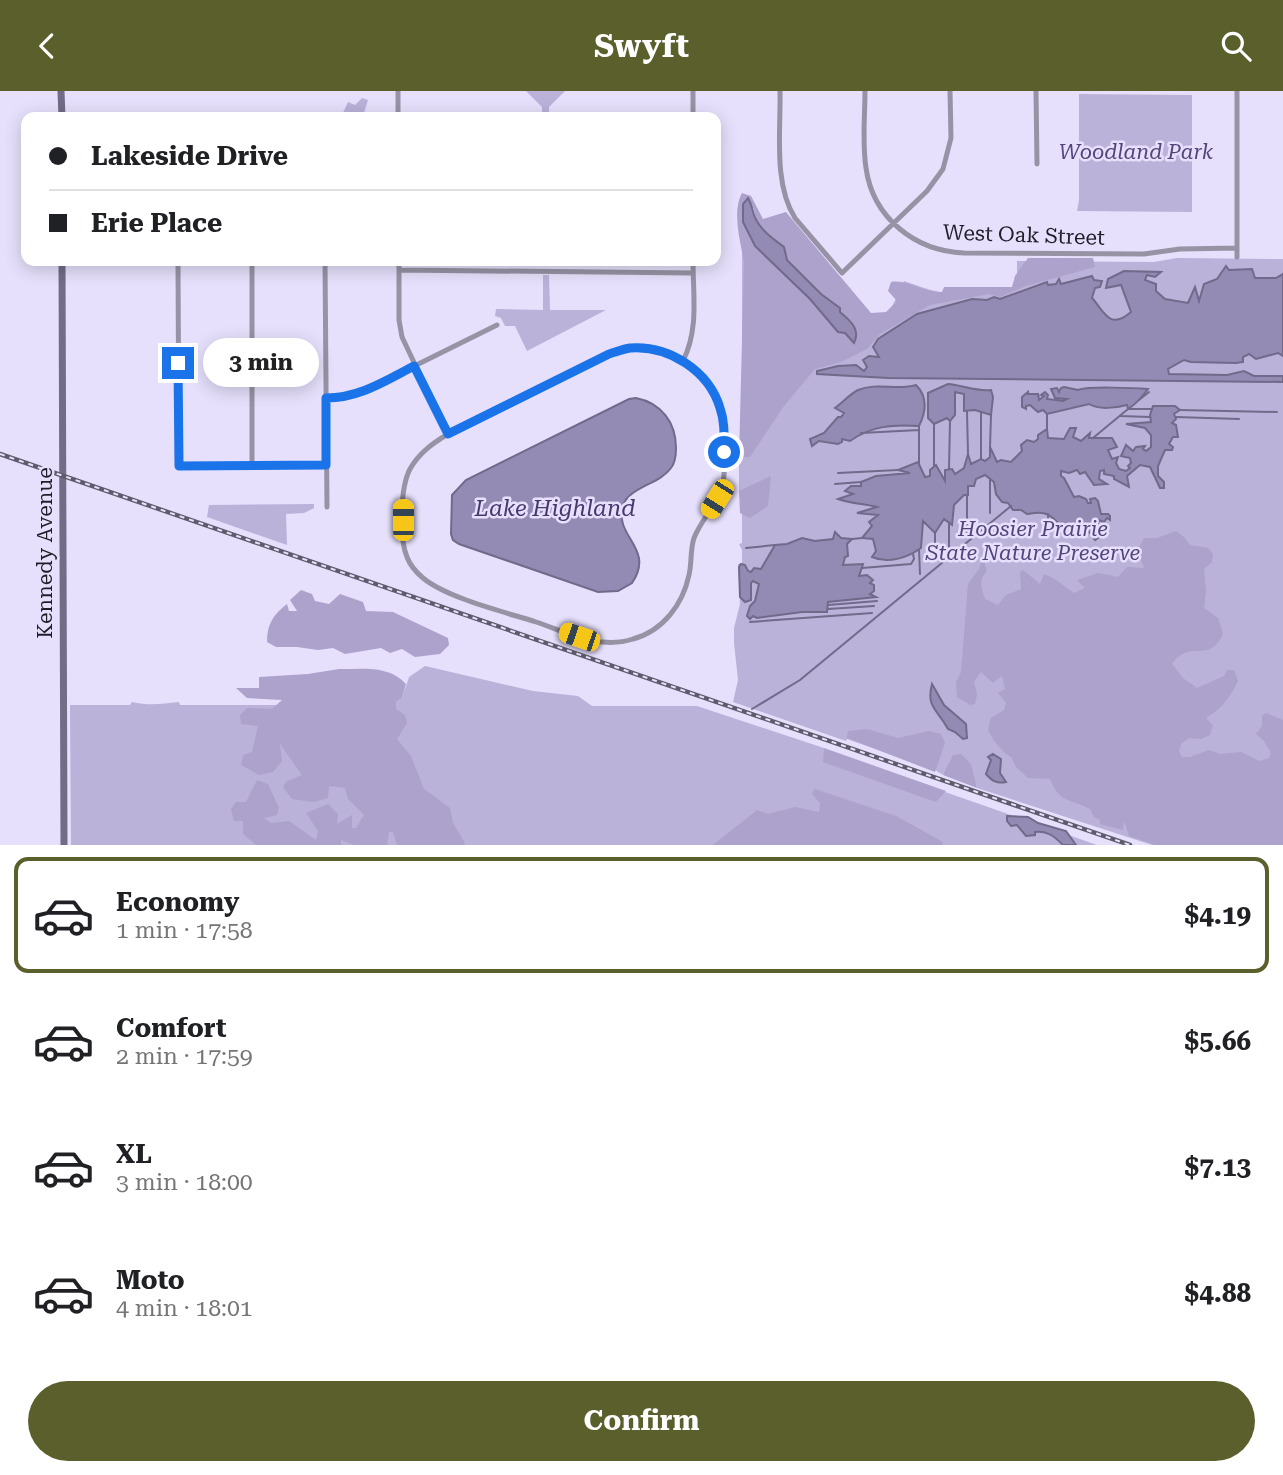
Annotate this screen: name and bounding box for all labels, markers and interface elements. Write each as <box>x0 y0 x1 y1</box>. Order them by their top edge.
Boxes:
icon: back <box>28 27 66 65</box>
text: Swyft <box>594 27 689 65</box>
icon: search <box>1217 27 1255 65</box>
park label: Woodland Park <box>1059 140 1214 164</box>
text: Lakeside Drive <box>91 141 288 171</box>
text: Erie Place <box>91 208 222 238</box>
street label: West Oak Street <box>943 220 1106 250</box>
callout: 3 min <box>202 338 318 387</box>
route end <box>162 347 194 379</box>
text: 3 min <box>229 349 293 376</box>
route start <box>708 436 740 468</box>
street label: Kennedy Avenue <box>33 467 57 639</box>
car <box>697 476 738 522</box>
water label: Lake Highland <box>473 495 636 522</box>
car <box>393 499 414 541</box>
park label: Hoosier Prairie State Nature Preserve <box>925 517 1140 565</box>
car <box>556 620 603 654</box>
icon: car <box>32 884 95 947</box>
text: Economy <box>116 887 239 917</box>
text: $4.19 <box>1185 900 1251 930</box>
text: 1 min · 17:58 <box>116 917 253 944</box>
icon: car <box>32 1010 95 1073</box>
text: Comfort <box>116 1013 226 1043</box>
text: $5.66 <box>1185 1026 1251 1056</box>
text: 2 min · 17:59 <box>116 1043 253 1070</box>
icon: car <box>32 1136 95 1199</box>
text: XL <box>116 1139 152 1169</box>
text: $7.13 <box>1185 1152 1251 1182</box>
text: 3 min · 18:00 <box>116 1169 253 1196</box>
icon: car <box>32 1262 95 1325</box>
text: Moto <box>116 1265 185 1295</box>
text: $4.88 <box>1185 1278 1251 1308</box>
text: 4 min · 18:01 <box>116 1295 253 1322</box>
button: Confirm <box>28 1381 1255 1461</box>

